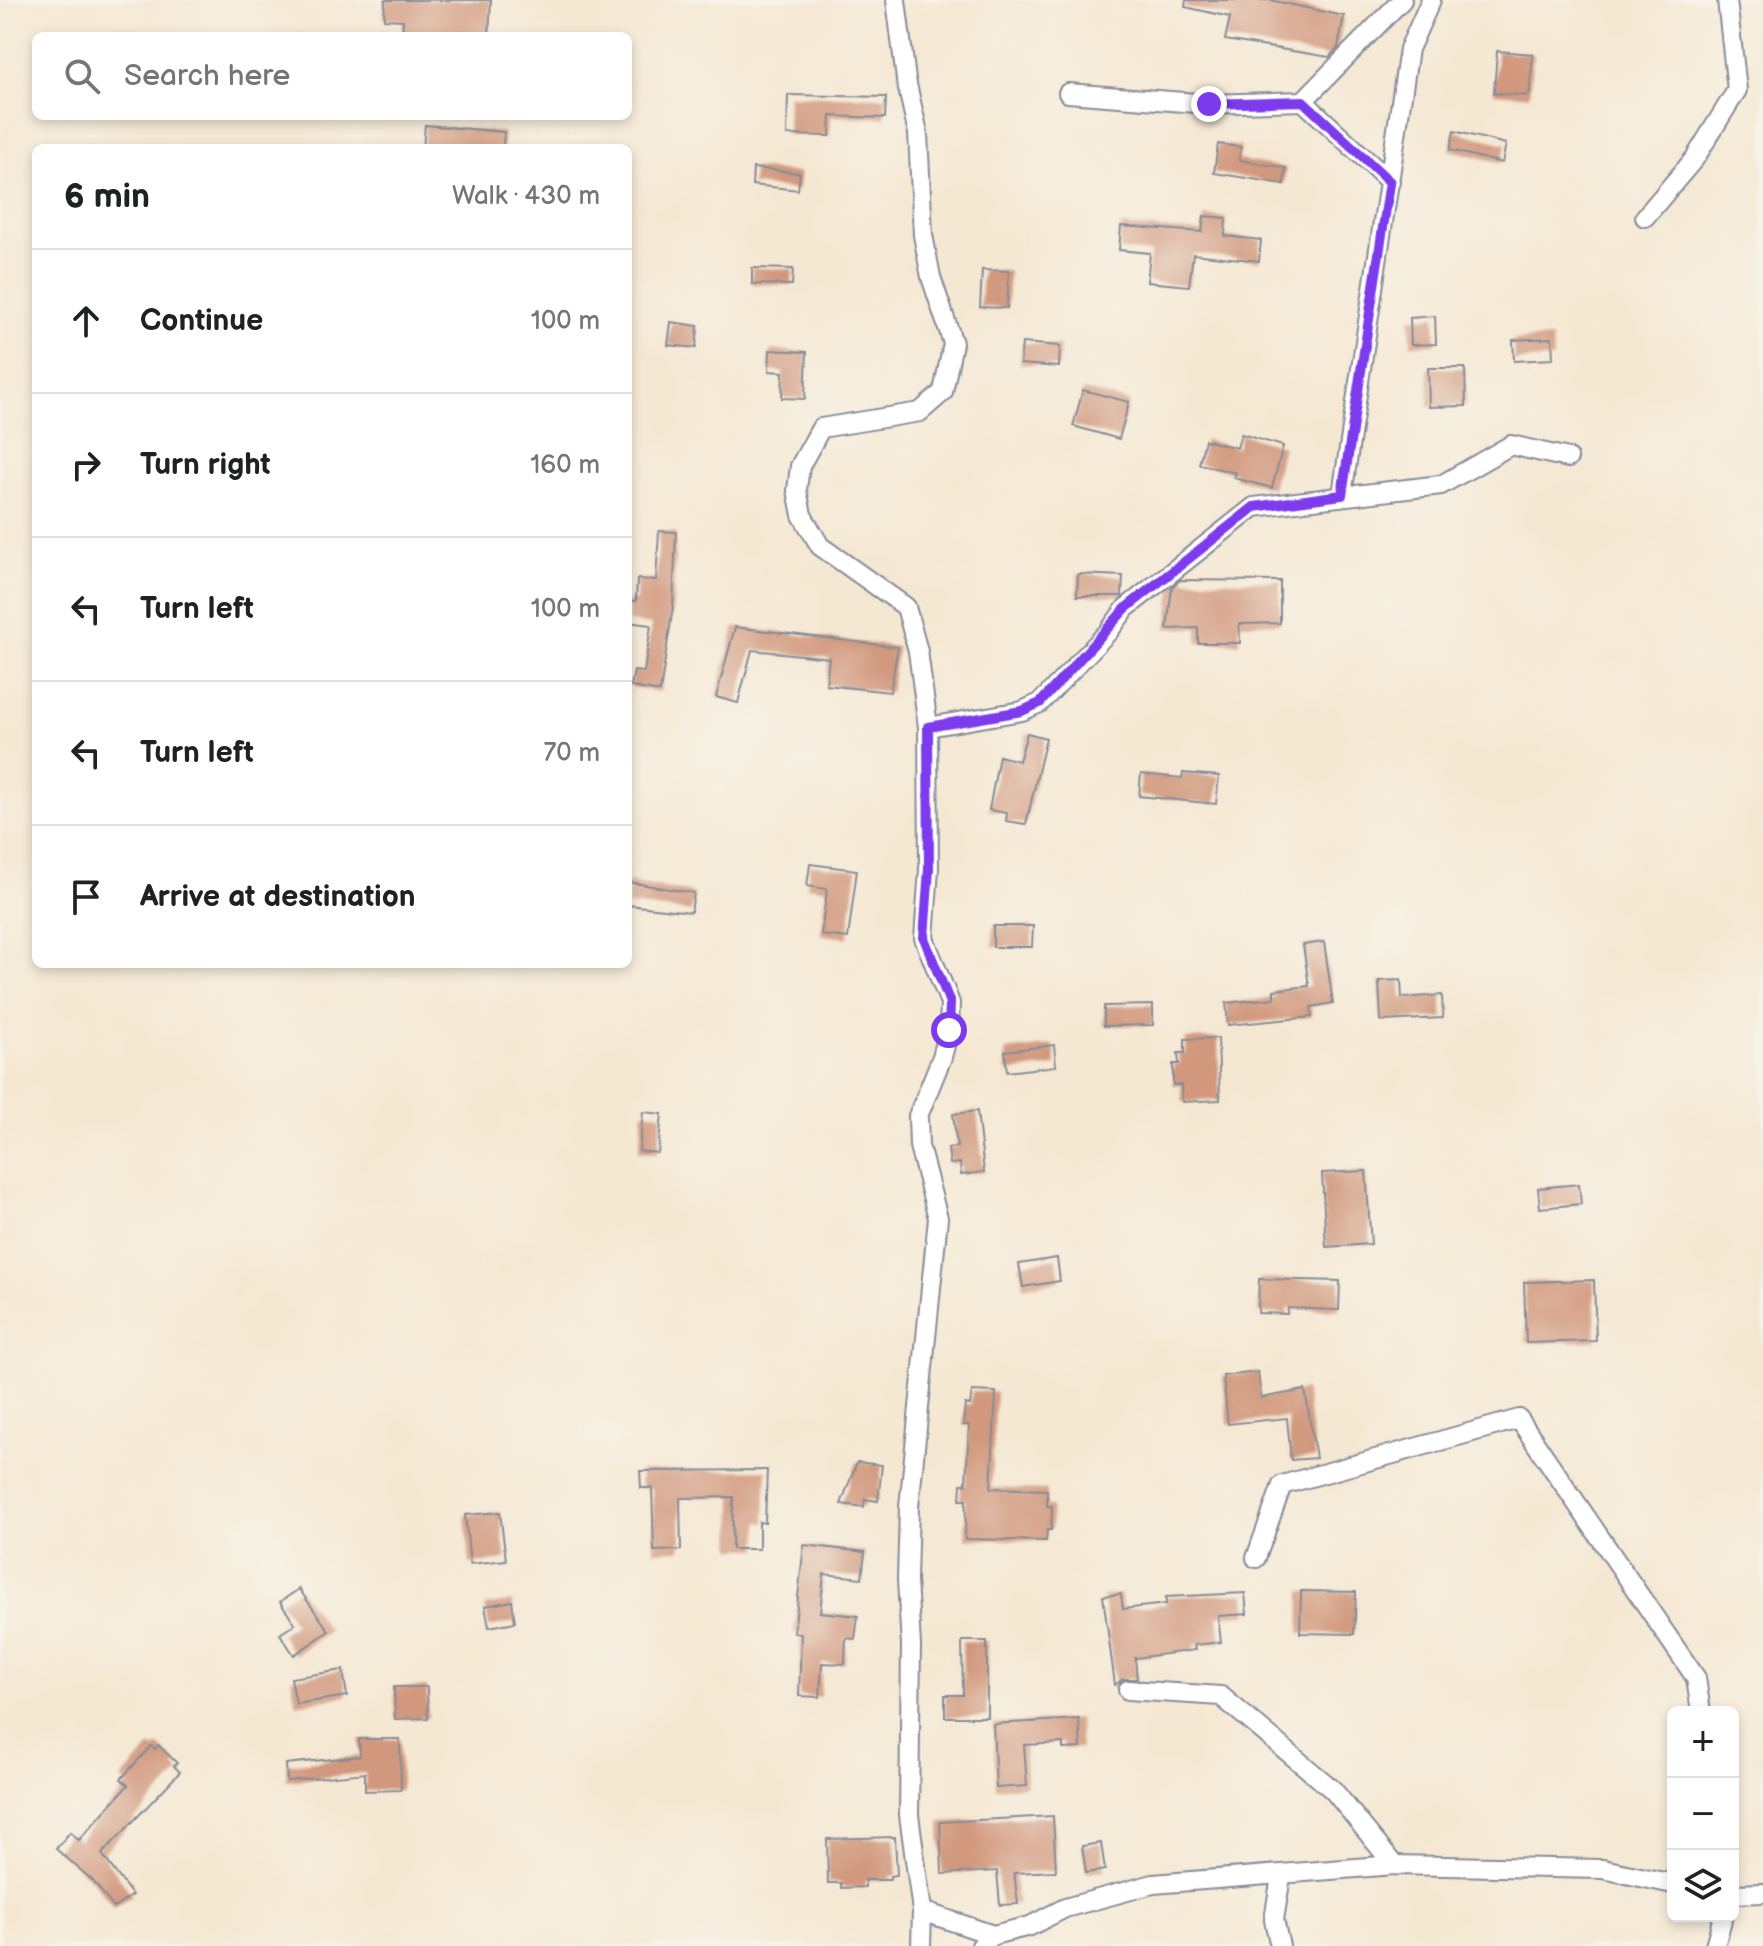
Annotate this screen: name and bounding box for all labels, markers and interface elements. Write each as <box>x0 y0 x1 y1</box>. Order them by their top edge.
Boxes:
search box <box>32 32 632 120</box>
icon: search <box>60 54 104 98</box>
text: Search here <box>124 58 290 94</box>
route end <box>1191 86 1227 122</box>
text: 6 min <box>64 176 150 217</box>
text: Walk · 430 m <box>452 181 600 212</box>
icon: ahead <box>64 299 108 343</box>
text: Continue <box>140 303 263 339</box>
text: 100 m <box>531 306 600 337</box>
icon: right <box>64 443 108 487</box>
text: Turn right <box>140 447 271 483</box>
text: 160 m <box>530 450 600 481</box>
icon: left <box>64 587 108 631</box>
text: Turn left <box>140 591 254 627</box>
text: 100 m <box>531 594 600 625</box>
icon: left <box>64 731 108 775</box>
text: Turn left <box>140 735 254 771</box>
text: 70 m <box>543 738 600 769</box>
icon: arrive <box>64 875 108 919</box>
text: Arrive at destination <box>140 879 416 915</box>
route start <box>931 1012 967 1048</box>
map controls <box>1667 1706 1739 1922</box>
button: + <box>1667 1706 1739 1778</box>
button: − <box>1667 1778 1739 1850</box>
button: layers <box>1667 1850 1739 1922</box>

